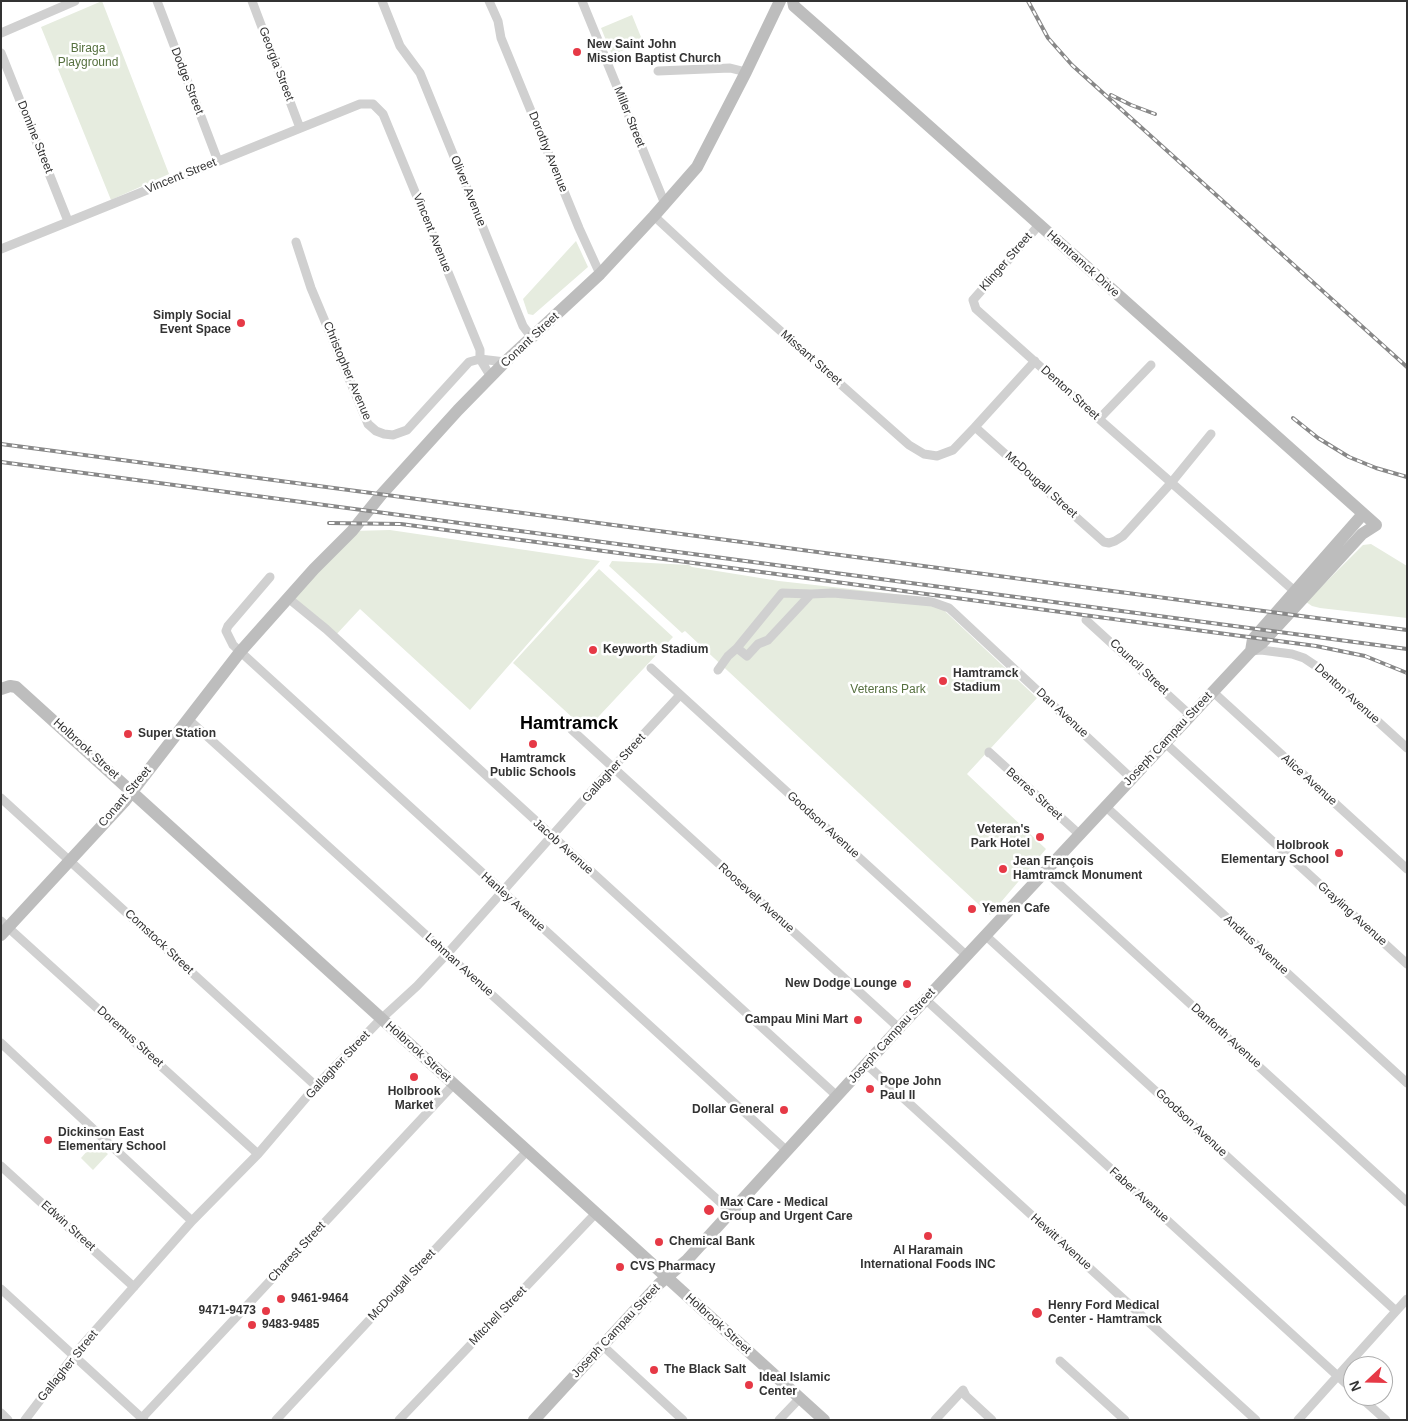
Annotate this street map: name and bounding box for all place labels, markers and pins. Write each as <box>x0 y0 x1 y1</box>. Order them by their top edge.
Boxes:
place label: New Saint John Mission Baptist Church <box>587 38 721 66</box>
marker: New Saint John Mission Baptist Church <box>571 46 583 58</box>
place label: Simply Social Event Space <box>153 309 231 337</box>
marker: Simply Social Event Space <box>235 317 247 329</box>
place label: Keyworth Stadium <box>603 643 708 657</box>
marker: Keyworth Stadium <box>587 644 599 656</box>
place label: Hamtramck Stadium <box>953 667 1018 695</box>
marker: Hamtramck Stadium <box>937 675 949 687</box>
place label: Super Station <box>138 727 216 741</box>
marker: Super Station <box>122 728 134 740</box>
marker: Hamtramck Public Schools <box>527 738 539 750</box>
place label: Hamtramck Public Schools <box>490 752 576 780</box>
place label: Veteran's Park Hotel <box>971 823 1030 851</box>
marker: Veteran's Park Hotel <box>1034 831 1046 843</box>
place label: Holbrook Elementary School <box>1221 839 1329 867</box>
marker: Holbrook Elementary School <box>1333 847 1345 859</box>
place label: Jean François Hamtramck Monument <box>1013 855 1142 883</box>
marker: Jean François Hamtramck Monument <box>997 863 1009 875</box>
place label: Yemen Cafe <box>982 902 1050 916</box>
marker: Yemen Cafe <box>966 903 978 915</box>
place label: New Dodge Lounge <box>785 977 897 991</box>
marker: New Dodge Lounge <box>901 978 913 990</box>
place label: Campau Mini Mart <box>745 1013 848 1027</box>
marker: Campau Mini Mart <box>852 1014 864 1026</box>
marker: Holbrook Market <box>408 1071 420 1083</box>
place label: Pope John Paul II <box>880 1075 941 1103</box>
marker: Pope John Paul II <box>864 1083 876 1095</box>
place label: Holbrook Market <box>388 1085 440 1113</box>
place label: Dollar General <box>692 1103 774 1117</box>
marker: Dollar General <box>778 1104 790 1116</box>
place label: Dickinson East Elementary School <box>58 1126 166 1154</box>
marker: Dickinson East Elementary School <box>42 1134 54 1146</box>
place label: Max Care - Medical Group and Urgent Care <box>720 1196 853 1224</box>
marker: Max Care - Medical Group and Urgent Care <box>702 1203 716 1217</box>
marker: Al Haramain International Foods INC <box>922 1230 934 1242</box>
place label: Chemical Bank <box>669 1235 755 1249</box>
marker: Chemical Bank <box>653 1236 665 1248</box>
place label: Al Haramain International Foods INC <box>860 1244 996 1272</box>
place label: CVS Pharmacy <box>630 1260 715 1274</box>
marker: CVS Pharmacy <box>614 1261 626 1273</box>
place label: 9461-9464 <box>291 1292 348 1306</box>
marker: 9461-9464 <box>275 1293 287 1305</box>
place label: Henry Ford Medical Center - Hamtramck <box>1048 1299 1162 1327</box>
place label: 9471-9473 <box>199 1304 256 1318</box>
marker: 9471-9473 <box>260 1305 272 1317</box>
marker: Henry Ford Medical Center - Hamtramck <box>1030 1306 1044 1320</box>
place label: 9483-9485 <box>262 1318 319 1332</box>
marker: 9483-9485 <box>246 1319 258 1331</box>
place label: The Black Salt <box>664 1363 746 1377</box>
marker: The Black Salt <box>648 1364 660 1376</box>
place label: Ideal Islamic Center <box>759 1371 830 1399</box>
marker: Ideal Islamic Center <box>743 1379 755 1391</box>

